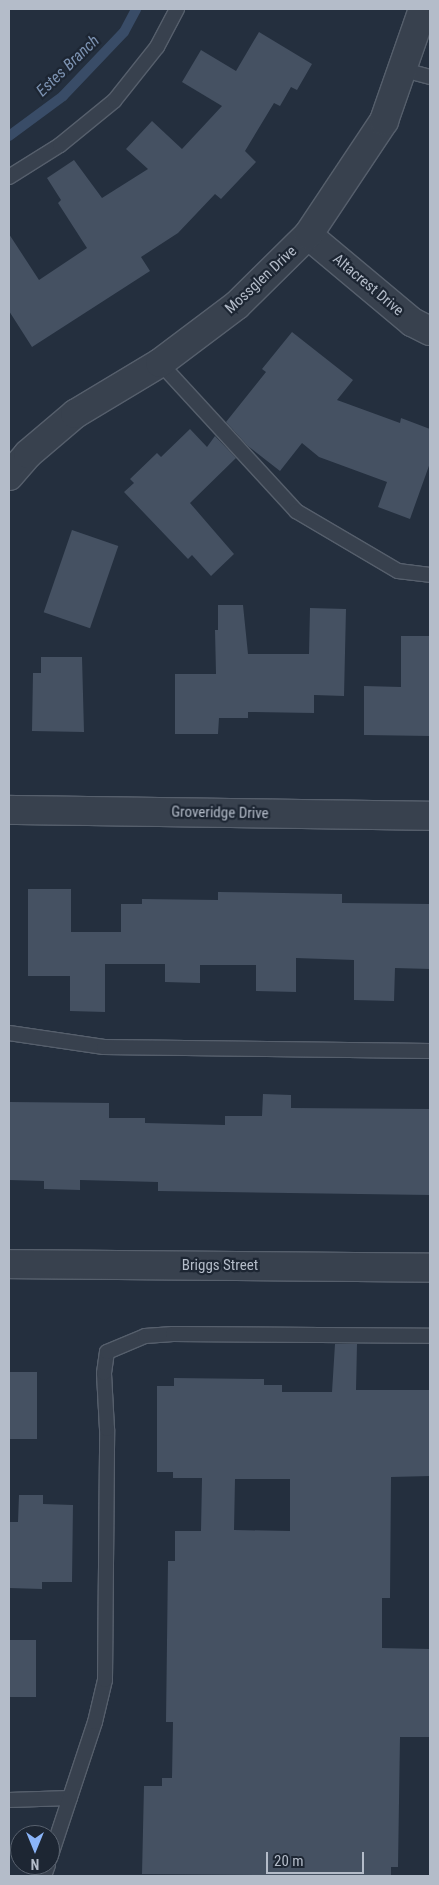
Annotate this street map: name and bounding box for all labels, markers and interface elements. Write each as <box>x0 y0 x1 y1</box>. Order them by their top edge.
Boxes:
water label: Estes Branch <box>33 31 103 101</box>
street label: Mossglen Drive <box>222 242 300 318</box>
street label: Altacrest Drive <box>329 250 407 320</box>
street label: Groveridge Drive <box>171 803 269 823</box>
street label: Briggs Street <box>182 1257 258 1275</box>
north arrow <box>10 1825 60 1875</box>
scale bar <box>269 1842 366 1874</box>
text: 20 m <box>274 1852 304 1870</box>
text: N <box>31 1856 39 1872</box>

